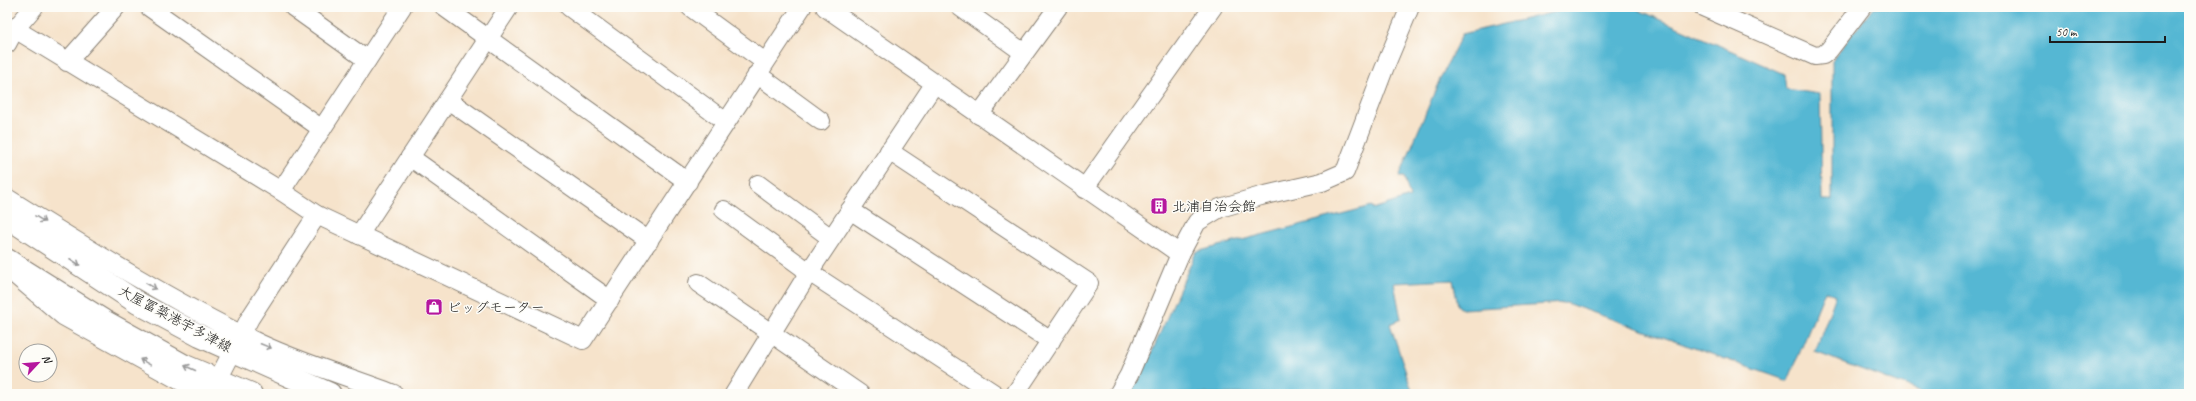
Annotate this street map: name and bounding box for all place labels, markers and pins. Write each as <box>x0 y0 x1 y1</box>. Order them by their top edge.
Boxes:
building icon: 北浦自治会館 <box>1149 196 1169 216</box>
place label: 北浦自治会館 <box>1172 198 1256 215</box>
shop icon: ビッグモーター <box>424 297 444 317</box>
place label: ビッグモーター <box>447 299 545 316</box>

